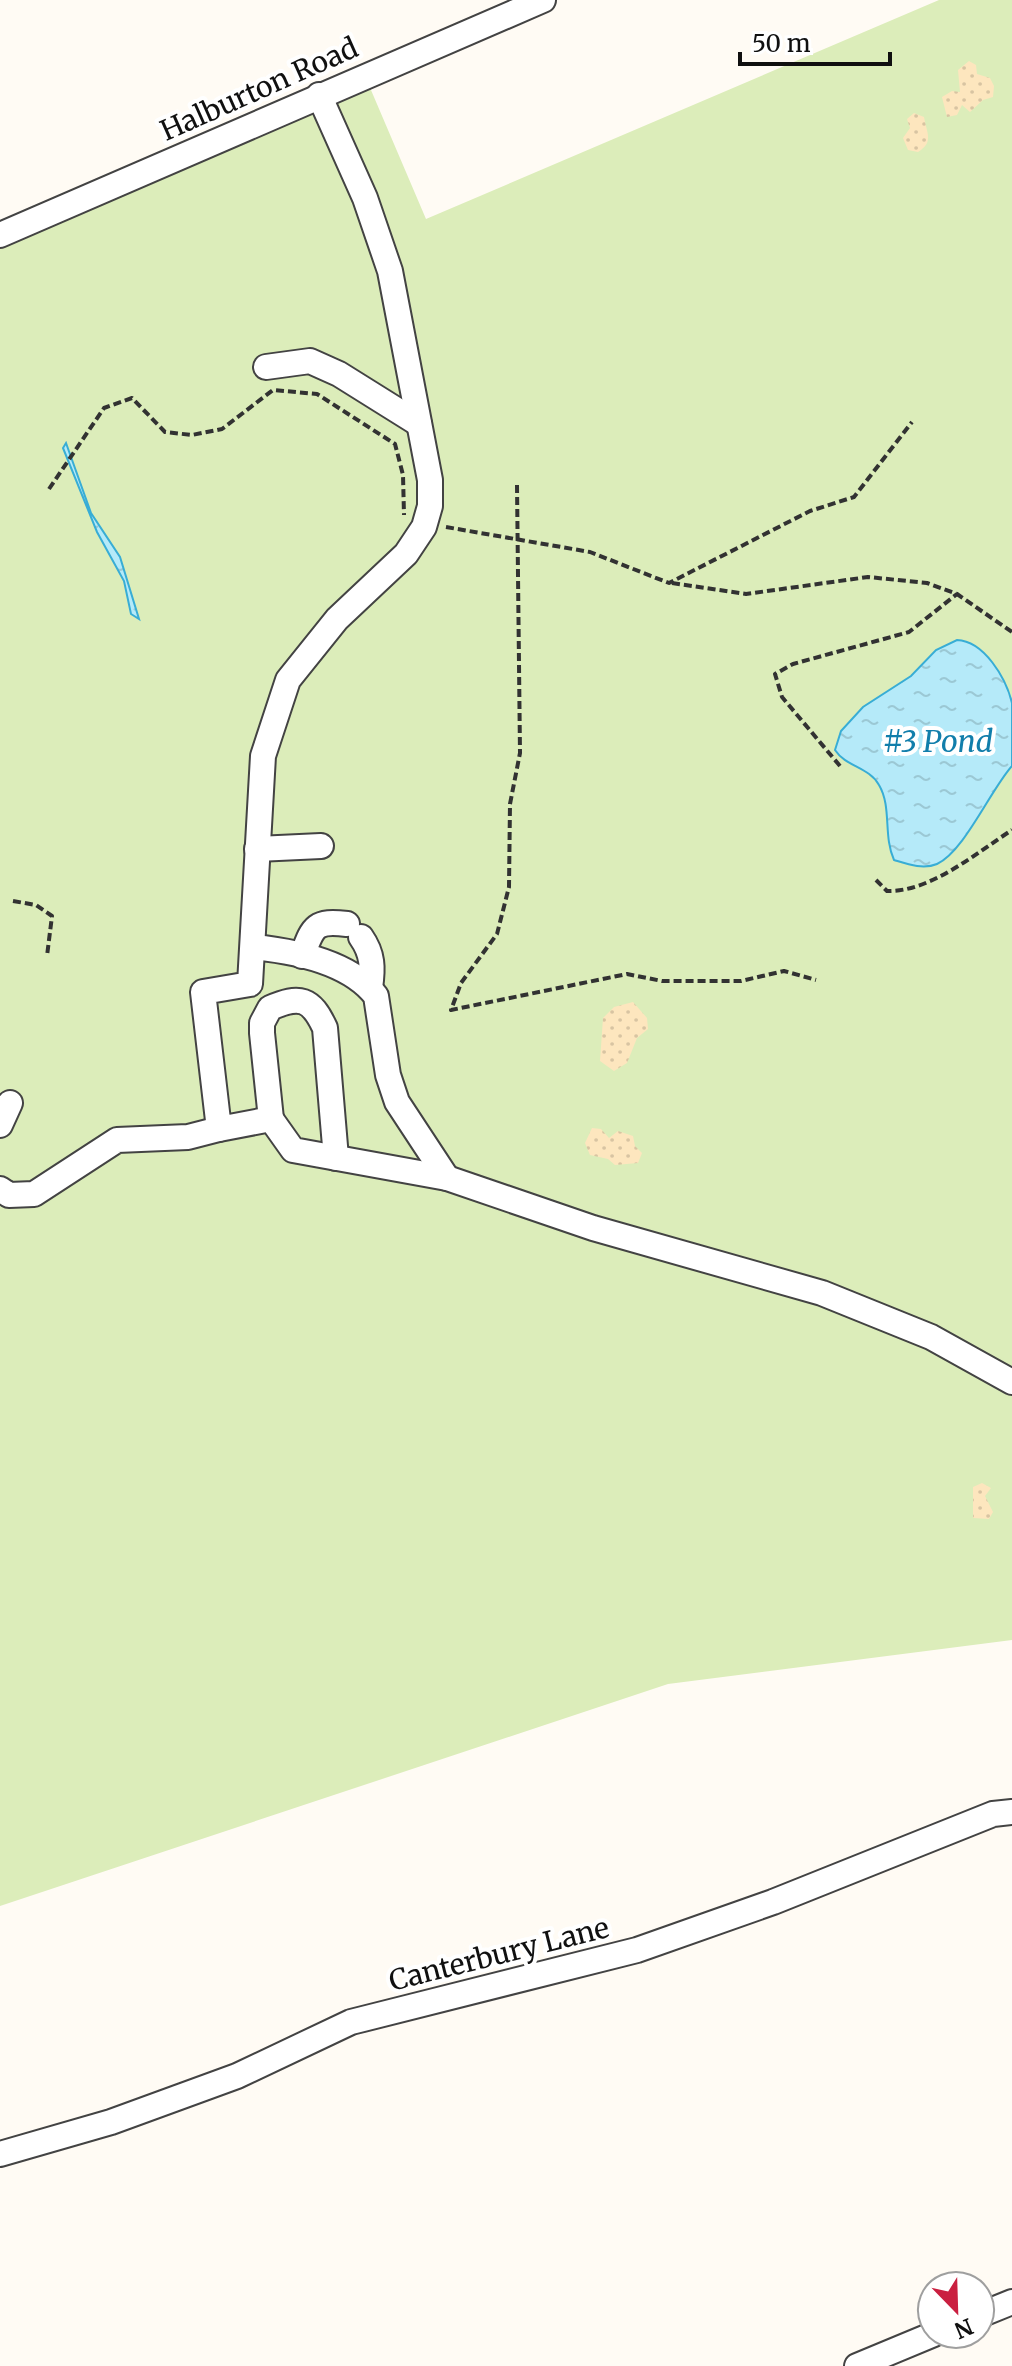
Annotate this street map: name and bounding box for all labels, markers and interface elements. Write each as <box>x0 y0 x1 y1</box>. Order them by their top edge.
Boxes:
scale bar <box>740 16 890 66</box>
text: 50 m <box>752 28 811 59</box>
street label: Halburton Road <box>155 29 364 149</box>
water label: #3 Pond <box>883 722 993 760</box>
street label: Canterbury Lane <box>385 1909 613 1999</box>
north arrow <box>916 2270 996 2350</box>
text: N <box>950 2312 977 2345</box>

